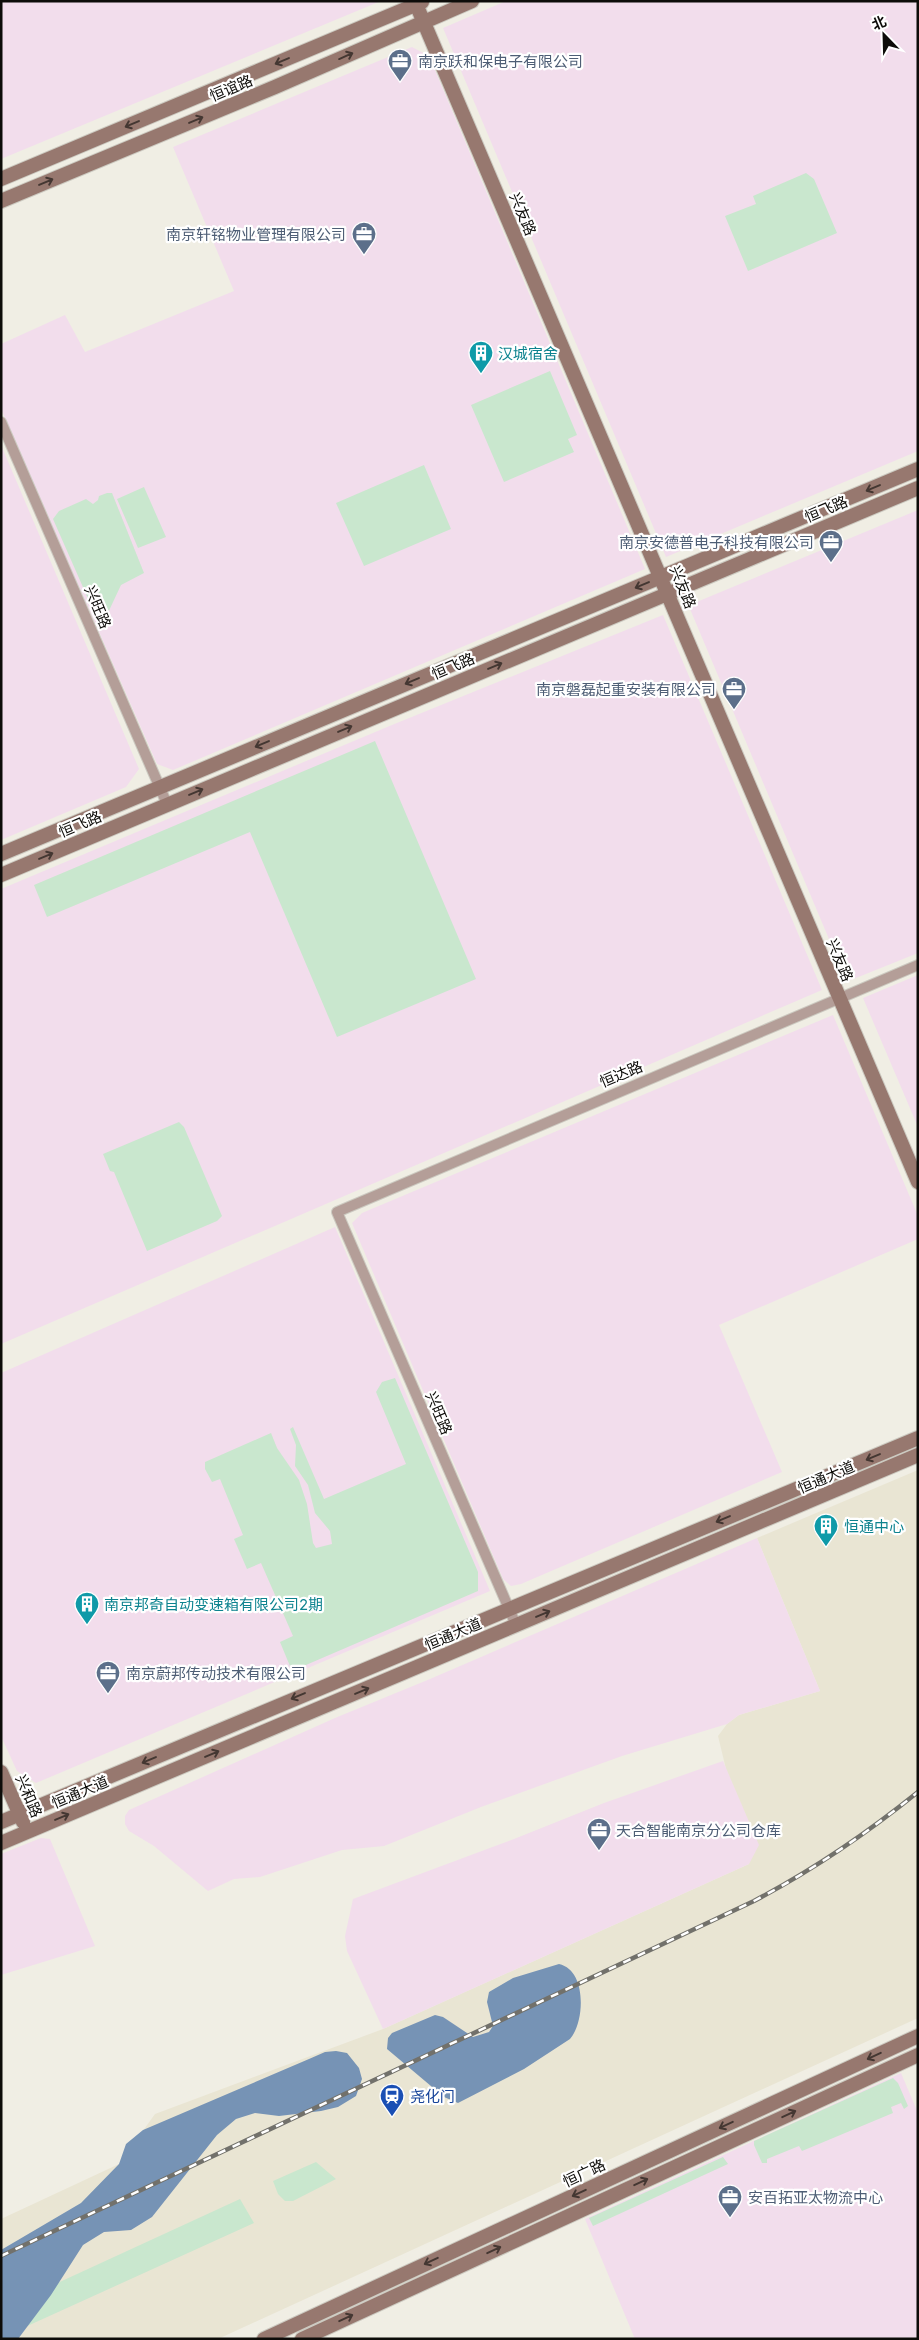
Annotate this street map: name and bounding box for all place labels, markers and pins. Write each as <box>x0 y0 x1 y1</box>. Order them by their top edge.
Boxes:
office icon: 南京跃和保电子有限公司 <box>387 48 413 82</box>
place label: 南京跃和保电子有限公司 <box>418 52 583 71</box>
office icon: 南京轩铭物业管理有限公司 <box>351 221 377 255</box>
place label: 南京轩铭物业管理有限公司 <box>166 225 346 244</box>
building icon: 汉城宿舍 <box>468 340 494 374</box>
place label: 汉城宿舍 <box>498 344 558 363</box>
office icon: 南京安德普电子科技有限公司 <box>818 529 844 563</box>
place label: 南京安德普电子科技有限公司 <box>619 533 814 552</box>
office icon: 南京磐磊起重安装有限公司 <box>721 676 747 710</box>
place label: 南京磐磊起重安装有限公司 <box>536 680 716 699</box>
building icon: 恒通中心 <box>813 1513 839 1547</box>
place label: 恒通中心 <box>844 1517 904 1536</box>
building icon: 南京邦奇自动变速箱有限公司2期 <box>74 1591 100 1625</box>
place label: 南京邦奇自动变速箱有限公司2期 <box>104 1595 323 1614</box>
office icon: 南京蔚邦传动技术有限公司 <box>95 1660 121 1694</box>
place label: 南京蔚邦传动技术有限公司 <box>126 1664 306 1683</box>
office icon: 天合智能南京分公司仓库 <box>586 1817 612 1851</box>
place label: 天合智能南京分公司仓库 <box>616 1821 781 1840</box>
station icon: 尧化门 <box>379 2083 405 2117</box>
place label: 尧化门 <box>410 2087 455 2106</box>
office icon: 安百拓亚太物流中心 <box>717 2184 743 2218</box>
place label: 安百拓亚太物流中心 <box>748 2188 883 2207</box>

